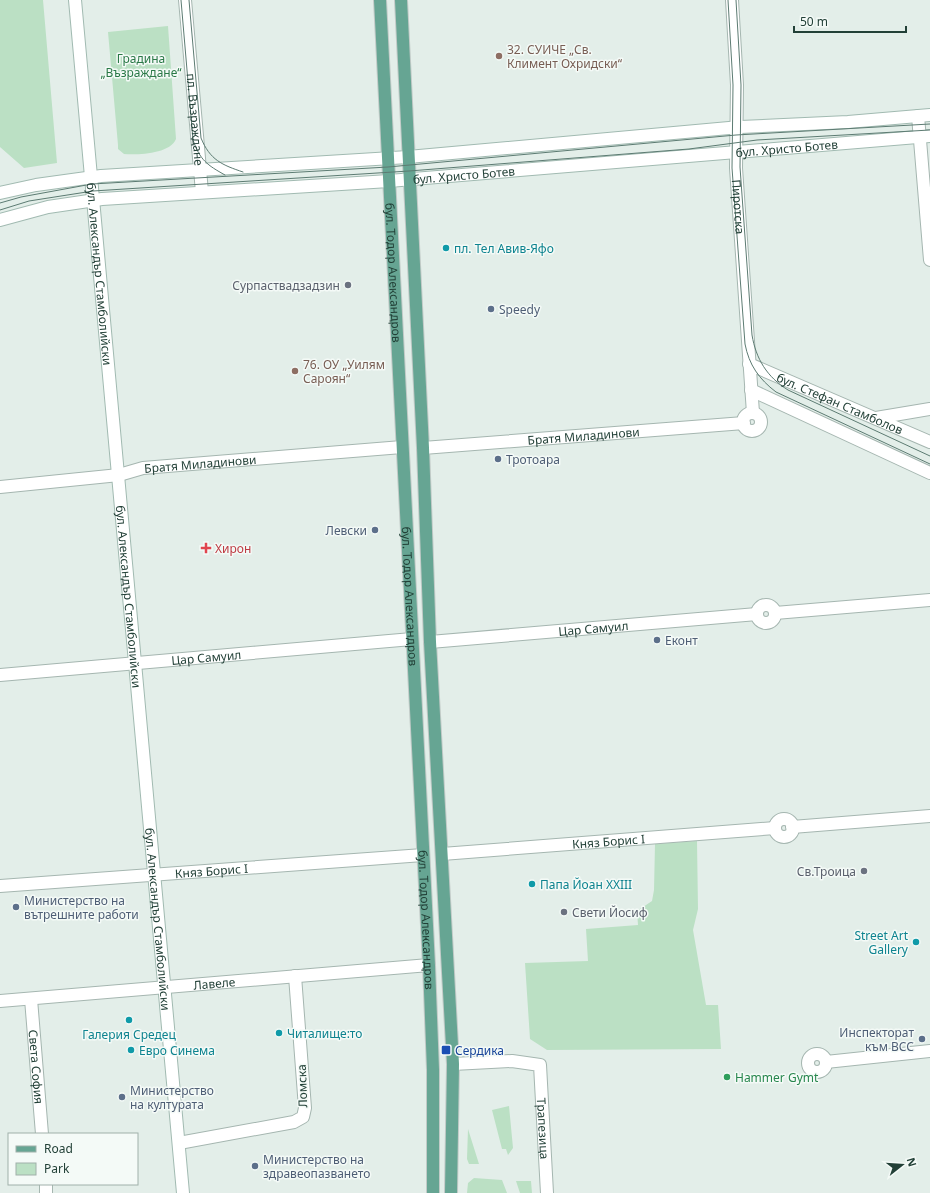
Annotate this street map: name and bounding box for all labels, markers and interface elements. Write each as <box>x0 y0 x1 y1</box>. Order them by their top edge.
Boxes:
scale bar <box>794 8 906 34</box>
text: 50 m <box>800 13 828 30</box>
place label: 32. СУИЧЕ „Св. Климент Охридски“ <box>507 41 623 72</box>
park label: Градина „Възраждане“ <box>100 50 182 81</box>
marker: 32. СУИЧЕ „Св. Климент Охридски“ <box>494 51 504 61</box>
street label: пл. Възраждане <box>183 73 208 167</box>
street label: бул. Христо Ботев <box>735 135 839 161</box>
street label: бул. Христо Ботев <box>412 162 516 187</box>
street label: Пиротска <box>728 179 749 235</box>
street label: бул. Александър Стамболийски <box>83 182 117 366</box>
street label: бул. Тодор Александров <box>382 202 406 343</box>
place label: пл. Тел Авив-Яфо <box>454 240 554 257</box>
marker: пл. Тел Авив-Яфо <box>441 243 451 253</box>
place label: Сурпаствадзадзин <box>232 277 340 294</box>
marker: Сурпаствадзадзин <box>343 280 353 290</box>
place label: Speedy <box>499 301 541 318</box>
marker: Speedy <box>486 304 496 314</box>
place label: 76. ОУ „Уилям Сароян“ <box>303 356 385 387</box>
marker: 76. ОУ „Уилям Сароян“ <box>290 366 300 376</box>
street label: бул. Стефан Стамболов <box>774 368 906 438</box>
street label: Братя Миладинови <box>527 423 640 448</box>
street label: Братя Миладинови <box>143 450 257 476</box>
place label: Тротоара <box>506 451 560 468</box>
marker: Тротоара <box>493 454 503 464</box>
street label: бул. Александър Стамболийски <box>112 504 146 689</box>
place label: Левски <box>326 522 367 539</box>
marker: Левски <box>370 525 380 535</box>
street label: бул. Тодор Александров <box>398 526 422 667</box>
place label: Хирон <box>215 540 251 557</box>
marker: Хирон <box>200 542 212 554</box>
street label: Цар Самуил <box>558 617 629 639</box>
place label: Еконт <box>665 632 698 649</box>
marker: Еконт <box>652 635 662 645</box>
street label: Цар Самуил <box>171 645 242 669</box>
street label: бул. Александър Стамболийски <box>141 827 175 1011</box>
street label: Княз Борис I <box>571 830 646 852</box>
street label: бул. Тодор Александров <box>415 850 438 990</box>
street label: Княз Борис I <box>174 859 249 882</box>
place label: Св.Троица <box>797 863 856 880</box>
marker: Св.Троица <box>859 866 869 876</box>
place label: Папа Йоан XXIII <box>540 876 632 893</box>
marker: Папа Йоан XXIII <box>527 879 537 889</box>
place label: Министерство на вътрешните работи <box>24 892 139 923</box>
marker: Министерство на вътрешните работи <box>11 902 21 912</box>
place label: Свети Йосиф <box>572 904 648 921</box>
marker: Свети Йосиф <box>559 907 569 917</box>
place label: Street Art Gallery <box>854 927 909 958</box>
marker: Street Art Gallery <box>911 937 921 947</box>
street label: Лавеле <box>193 973 236 993</box>
marker: Галерия Средец <box>124 1015 134 1025</box>
place label: Инспекторат към ВСС <box>839 1024 914 1055</box>
place label: Читалище:то <box>287 1025 362 1042</box>
place label: Галерия Средец <box>82 1026 176 1043</box>
marker: Читалище:то <box>274 1028 284 1038</box>
street label: Света София <box>25 1029 48 1105</box>
marker: Инспекторат към ВСС <box>917 1034 927 1044</box>
place label: Евро Синема <box>139 1042 215 1059</box>
place label: Сердика <box>455 1042 504 1059</box>
marker: Сердика <box>440 1044 452 1056</box>
marker: Евро Синема <box>126 1045 136 1055</box>
street label: Ломска <box>293 1064 311 1108</box>
place label: Hammer Gymt <box>735 1069 819 1086</box>
marker: Hammer Gymt <box>722 1072 732 1082</box>
place label: Министерство на културата <box>130 1082 214 1113</box>
marker: Министерство на културата <box>117 1092 127 1102</box>
street label: Трапезица <box>533 1097 554 1160</box>
legend <box>8 1133 138 1185</box>
text: Road <box>44 1140 73 1157</box>
north arrow <box>882 1145 922 1185</box>
place label: Министерство на здравеопазването <box>263 1151 370 1182</box>
text: N <box>904 1155 921 1168</box>
text: Park <box>44 1160 70 1177</box>
marker: Министерство на здравеопазването <box>250 1161 260 1171</box>

